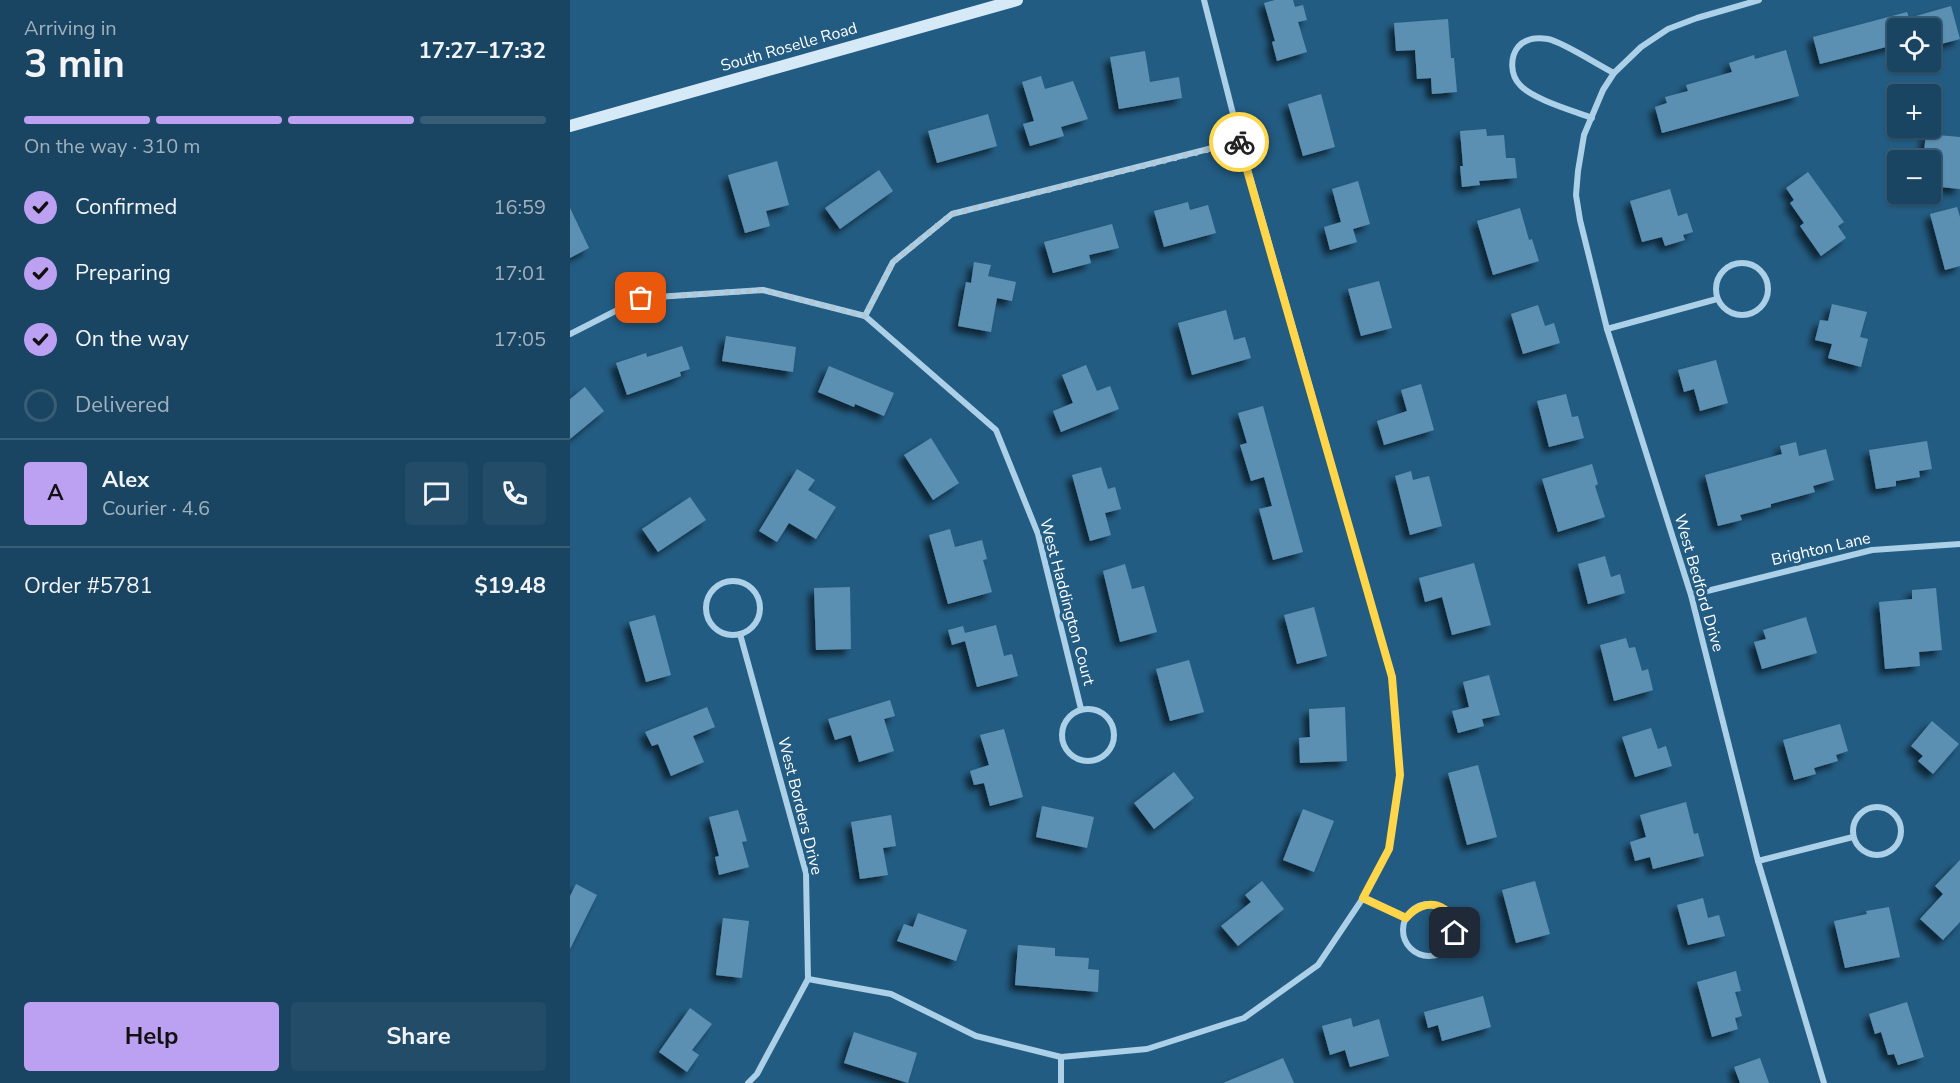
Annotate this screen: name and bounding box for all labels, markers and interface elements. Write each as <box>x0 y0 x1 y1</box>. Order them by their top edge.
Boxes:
text: Arriving in <box>24 15 117 42</box>
street label: South Roselle Road <box>718 17 860 77</box>
map controls <box>1887 18 1941 204</box>
button: locate <box>1887 18 1941 72</box>
text: 17:27–17:32 <box>418 36 546 66</box>
text: 3 min <box>24 38 125 91</box>
button: + <box>1887 84 1941 138</box>
courier <box>1209 112 1269 172</box>
icon: bike <box>1223 126 1256 159</box>
text: On the way · 310 m <box>24 133 200 160</box>
button: − <box>1887 150 1941 204</box>
icon: check <box>24 191 57 224</box>
text: Confirmed <box>75 192 177 222</box>
text: 16:59 <box>493 194 546 221</box>
icon: check <box>24 257 57 290</box>
text: Preparing <box>75 258 171 288</box>
text: 17:01 <box>493 260 546 287</box>
pin <box>615 272 666 323</box>
icon: bag <box>624 281 657 314</box>
icon: check <box>24 323 57 356</box>
text: On the way <box>75 324 189 354</box>
text: 17:05 <box>493 326 546 353</box>
text: Delivered <box>75 390 170 420</box>
button: chat <box>405 462 468 525</box>
button: phone <box>483 462 546 525</box>
text: Alex <box>102 465 149 495</box>
text: A <box>47 478 64 508</box>
text: Courier · 4.6 <box>102 495 210 522</box>
street label: West Bedford Drive <box>1669 512 1729 654</box>
street label: West Haddington Court <box>1034 516 1100 688</box>
street label: Brighton Lane <box>1769 527 1873 571</box>
text: Order #5781 <box>24 571 153 601</box>
text: $19.48 <box>475 571 546 601</box>
street label: West Borders Drive <box>772 735 828 877</box>
pin <box>1429 907 1480 958</box>
icon: home <box>1438 916 1471 949</box>
button: Help <box>24 1002 279 1071</box>
button: Share <box>291 1002 546 1071</box>

